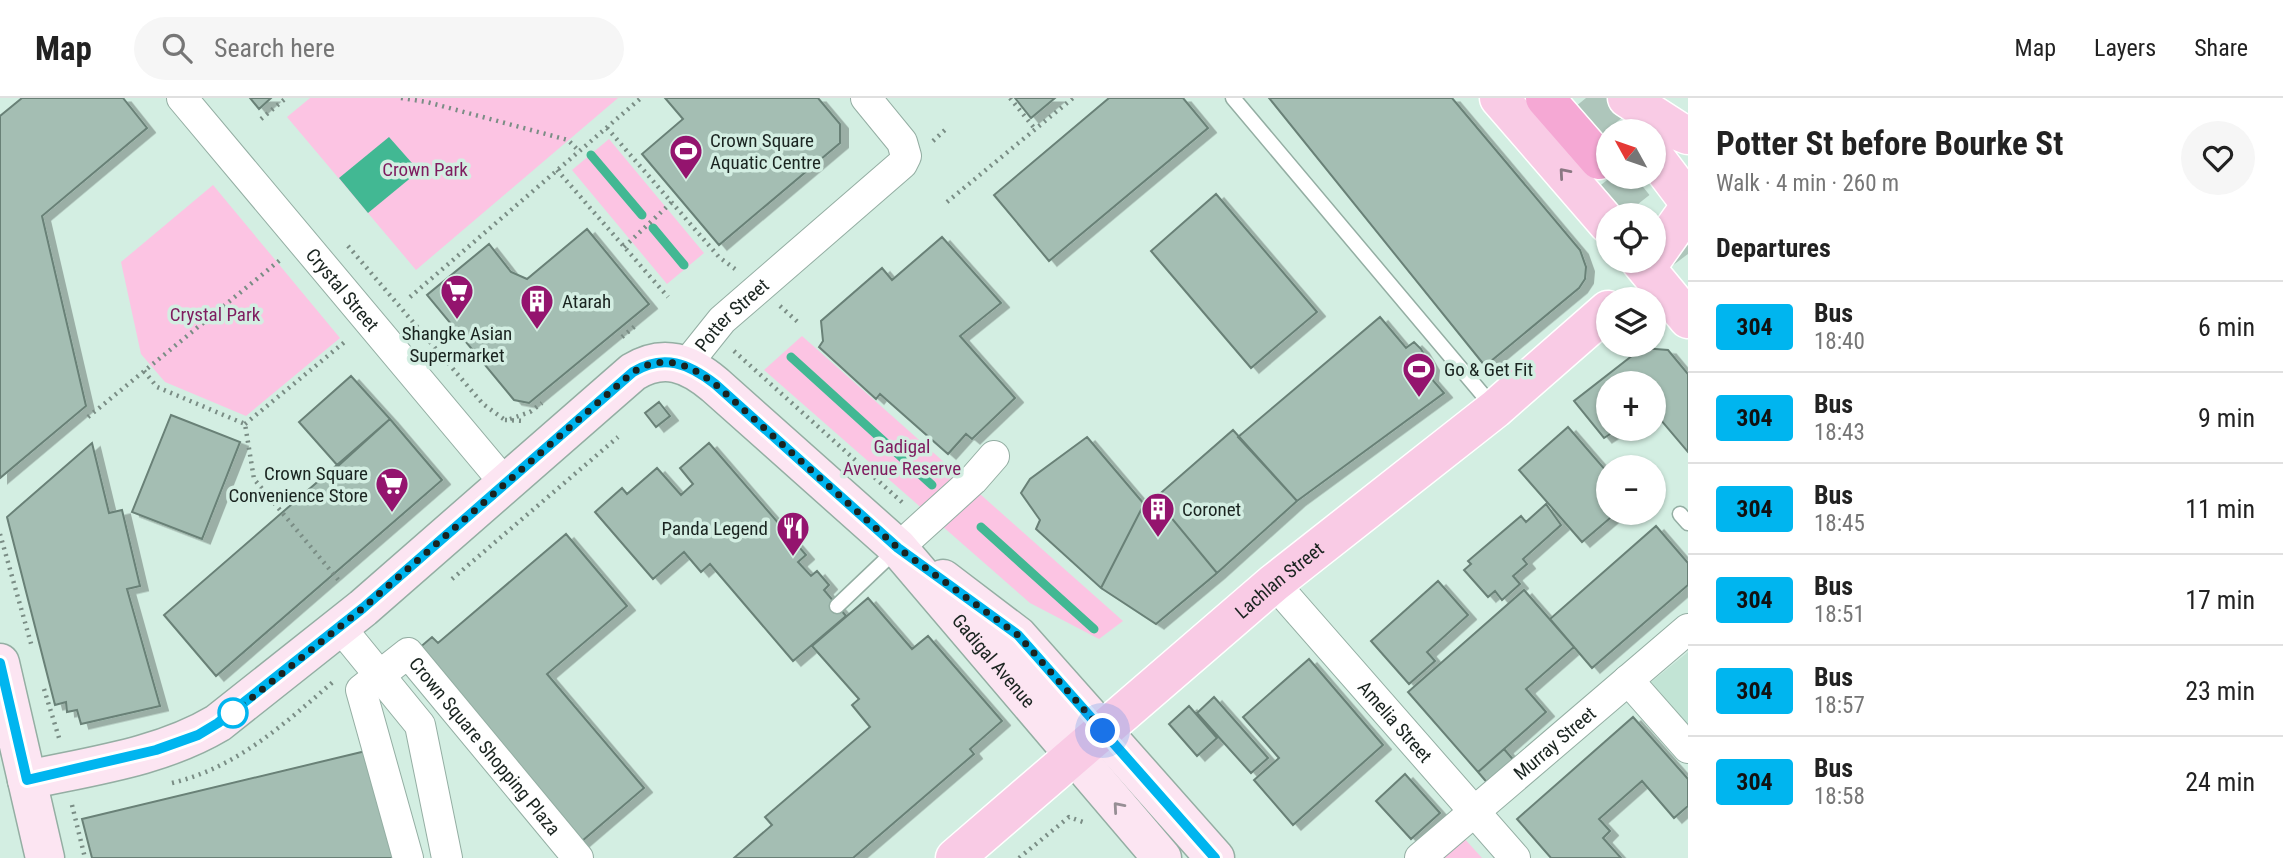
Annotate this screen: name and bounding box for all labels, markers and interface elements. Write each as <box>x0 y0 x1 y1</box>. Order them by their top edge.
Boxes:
search box <box>134 17 624 80</box>
text: Map <box>35 29 92 68</box>
icon: search <box>158 29 196 67</box>
text: Search here <box>214 33 335 63</box>
text: Map <box>2015 34 2056 62</box>
text: Layers <box>2094 34 2156 62</box>
text: Share <box>2194 34 2248 62</box>
north arrow <box>1596 119 1666 189</box>
map controls <box>1596 119 1666 525</box>
button: heart <box>2181 121 2255 195</box>
text: Potter St before Bourke St <box>1716 124 2063 163</box>
place label: Crown Square Aquatic Centre <box>710 129 821 174</box>
sports icon: Crown Square Aquatic Centre <box>667 132 705 181</box>
park label: Crown Park <box>382 158 468 181</box>
one-way arrow <box>1560 168 1572 181</box>
text: Walk · 4 min · 260 m <box>1716 170 1899 197</box>
button: locate <box>1596 203 1666 273</box>
text: Departures <box>1716 233 1831 263</box>
street label: Crystal Street <box>301 243 384 336</box>
supermarket icon: Shangke Asian Supermarket <box>438 272 476 321</box>
street label: Potter Street <box>690 273 773 356</box>
building icon: Atarah <box>518 282 556 331</box>
button: layers <box>1596 287 1666 357</box>
place label: Atarah <box>562 290 611 313</box>
text: Bus <box>1814 298 1853 328</box>
park label: Crystal Park <box>170 303 261 326</box>
text: 6 min <box>2198 312 2255 342</box>
text: 304 <box>1736 313 1773 341</box>
place label: Shangke Asian Supermarket <box>402 322 512 367</box>
text: 18:40 <box>1814 328 1865 355</box>
sports icon: Go & Get Fit <box>1400 350 1438 399</box>
place label: Go & Get Fit <box>1444 358 1533 381</box>
button: + <box>1596 371 1666 441</box>
text: Bus <box>1814 389 1853 419</box>
text: 9 min <box>2198 403 2255 433</box>
text: 304 <box>1736 404 1773 432</box>
text: 18:43 <box>1814 419 1865 446</box>
park label: Gadigal Avenue Reserve <box>843 435 961 480</box>
button: − <box>1596 455 1666 525</box>
place label: Crown Square Convenience Store <box>229 462 368 507</box>
supermarket icon: Crown Square Convenience Store <box>373 465 411 514</box>
text: Bus <box>1814 480 1853 510</box>
building icon: Coronet <box>1139 490 1177 539</box>
text: 11 min <box>2185 494 2255 524</box>
text: 304 <box>1736 495 1773 523</box>
place label: Coronet <box>1182 498 1241 521</box>
restaurant icon: Panda Legend <box>774 509 812 558</box>
text: 18:45 <box>1814 510 1865 537</box>
place label: Panda Legend <box>662 517 768 540</box>
street label: Lachlan Street <box>1230 537 1328 623</box>
text: Bus <box>1814 571 1853 601</box>
text: 17 min <box>2185 585 2255 615</box>
text: 304 <box>1736 586 1773 614</box>
text: 18:51 <box>1814 601 1865 628</box>
street label: Gadigal Avenue <box>947 609 1040 712</box>
street label: Crown Square Shopping Plaza <box>405 652 566 840</box>
text: Bus <box>1814 662 1853 692</box>
street label: Amelia Street <box>1353 676 1437 767</box>
text: 23 min <box>2185 676 2255 706</box>
text: 304 <box>1736 677 1773 705</box>
text: 18:57 <box>1814 692 1865 719</box>
unlabelled marker <box>218 698 248 728</box>
street label: Murray Street <box>1509 702 1600 784</box>
your location <box>1085 713 1120 748</box>
text: Bus <box>1814 753 1853 783</box>
text: 24 min <box>2185 767 2255 797</box>
text: 304 <box>1736 768 1773 796</box>
text: 18:58 <box>1814 783 1865 810</box>
one-way arrow <box>1114 802 1126 815</box>

